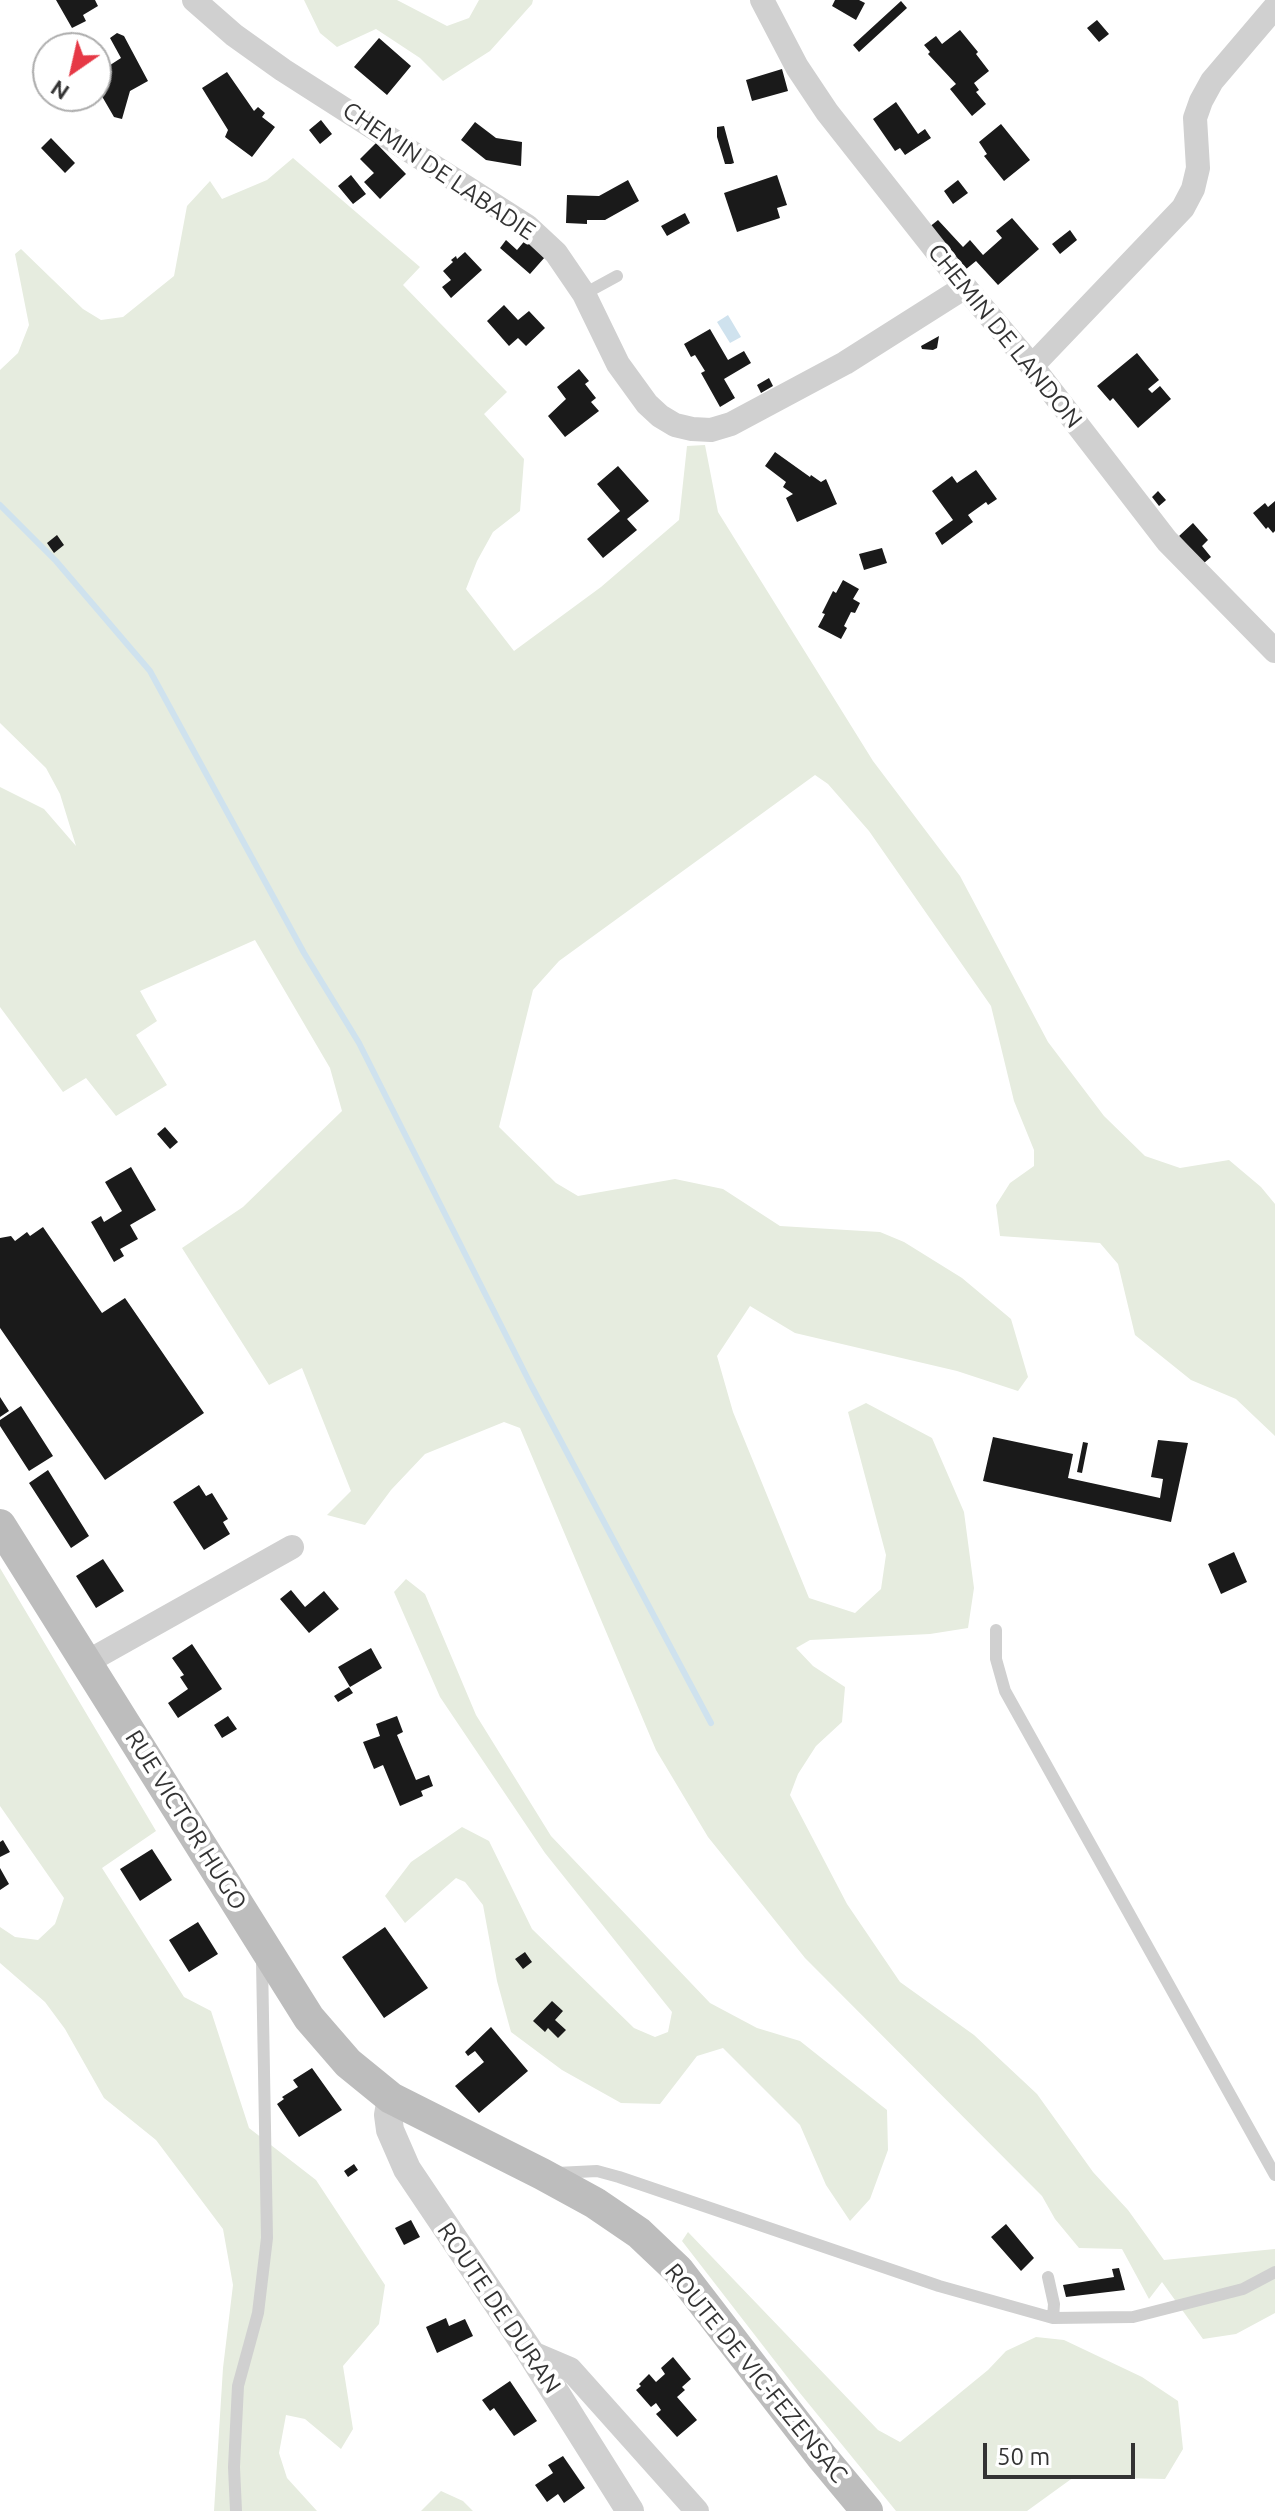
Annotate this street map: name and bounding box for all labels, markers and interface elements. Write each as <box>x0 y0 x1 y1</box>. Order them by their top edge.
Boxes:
north arrow <box>32 32 112 112</box>
text: N <box>46 76 73 106</box>
street label: CHEMIN DE LABADIE <box>337 96 541 246</box>
street label: CHEMIN DE LANDON <box>922 238 1088 434</box>
street label: RUE VICTOR HUGO <box>119 1725 253 1915</box>
street label: ROUTE DE DURAN <box>431 2217 567 2399</box>
street label: ROUTE DE VIC-FEZENSAC <box>659 2258 853 2488</box>
scale bar <box>987 2427 1139 2477</box>
text: 50 m <box>997 2443 1050 2470</box>

